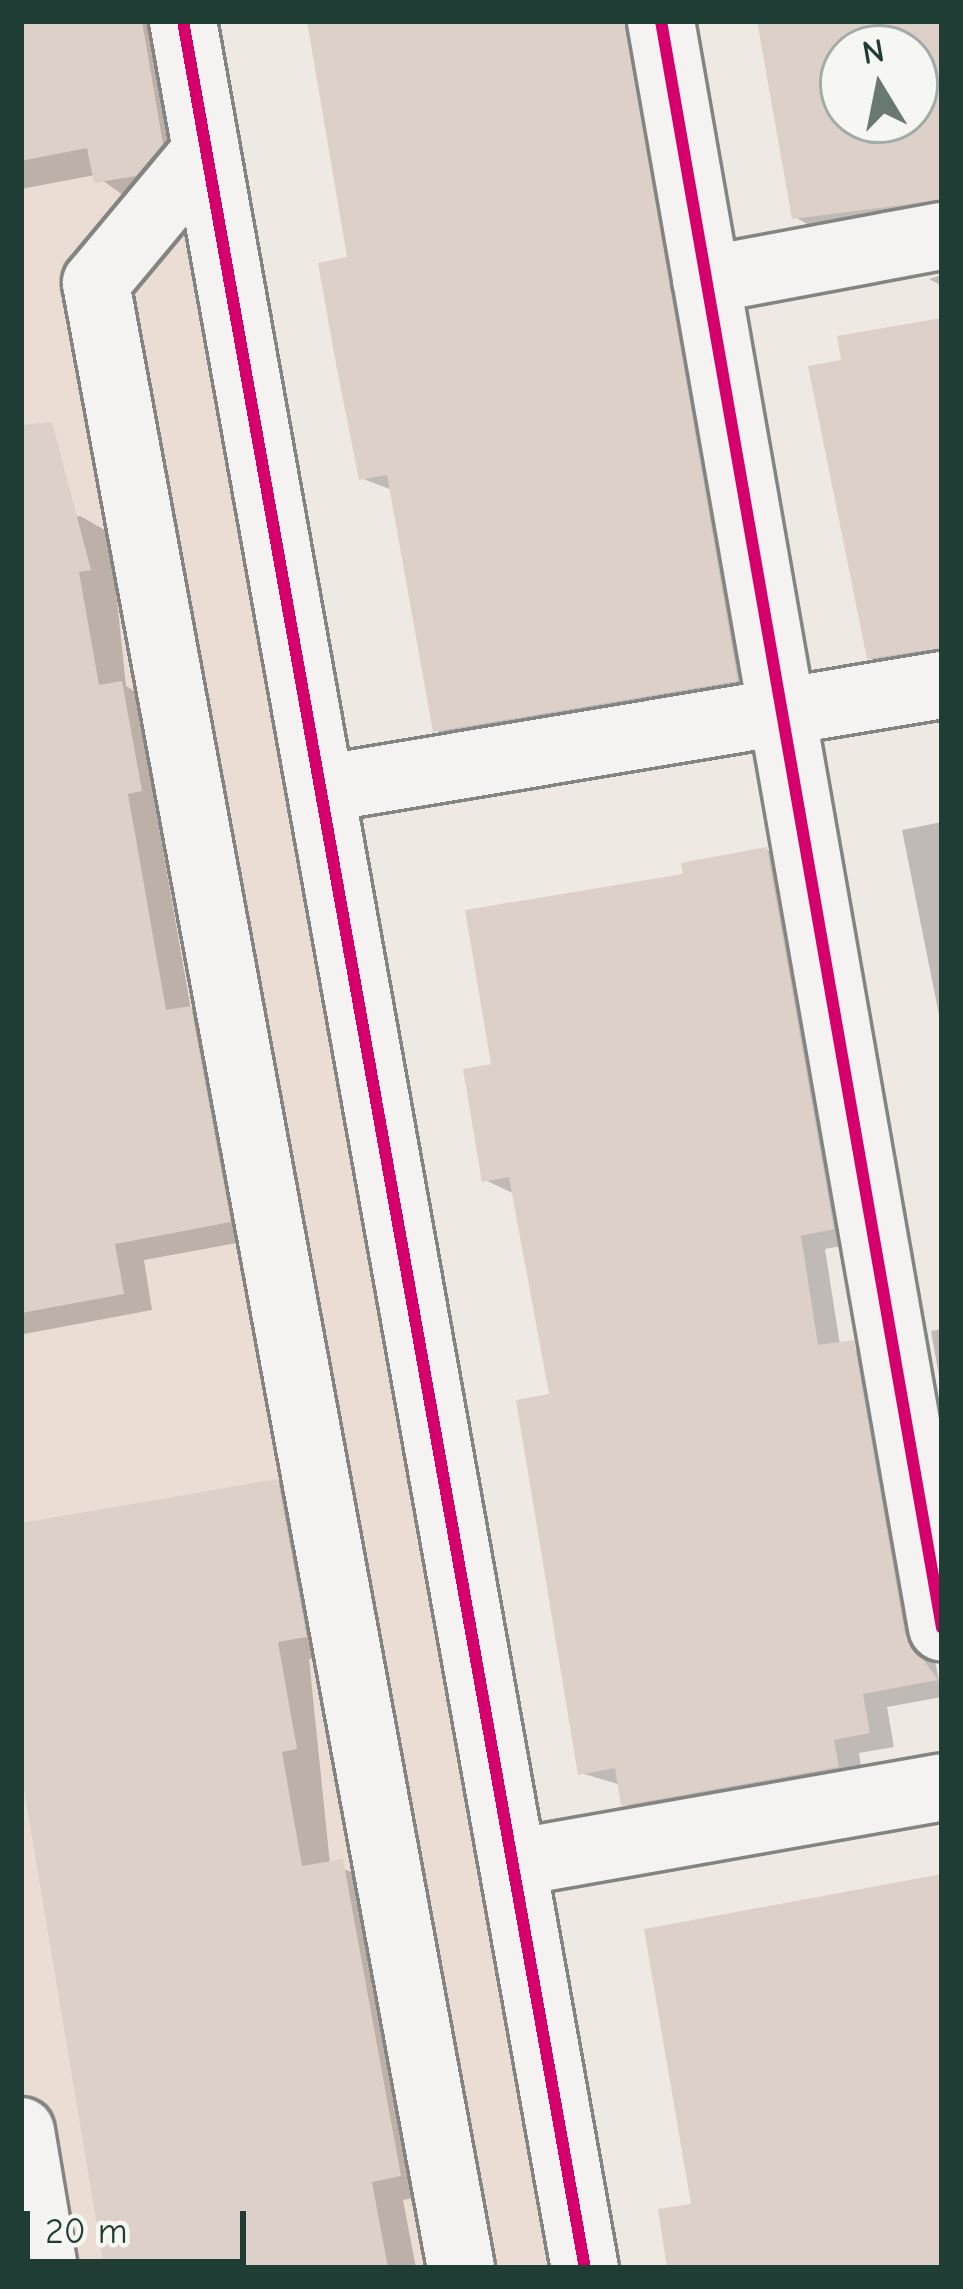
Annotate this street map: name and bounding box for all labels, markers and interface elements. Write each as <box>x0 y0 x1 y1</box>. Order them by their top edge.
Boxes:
north arrow <box>819 24 939 144</box>
text: N <box>859 31 887 72</box>
scale bar <box>30 2187 252 2261</box>
text: 20 m <box>45 2211 128 2252</box>

